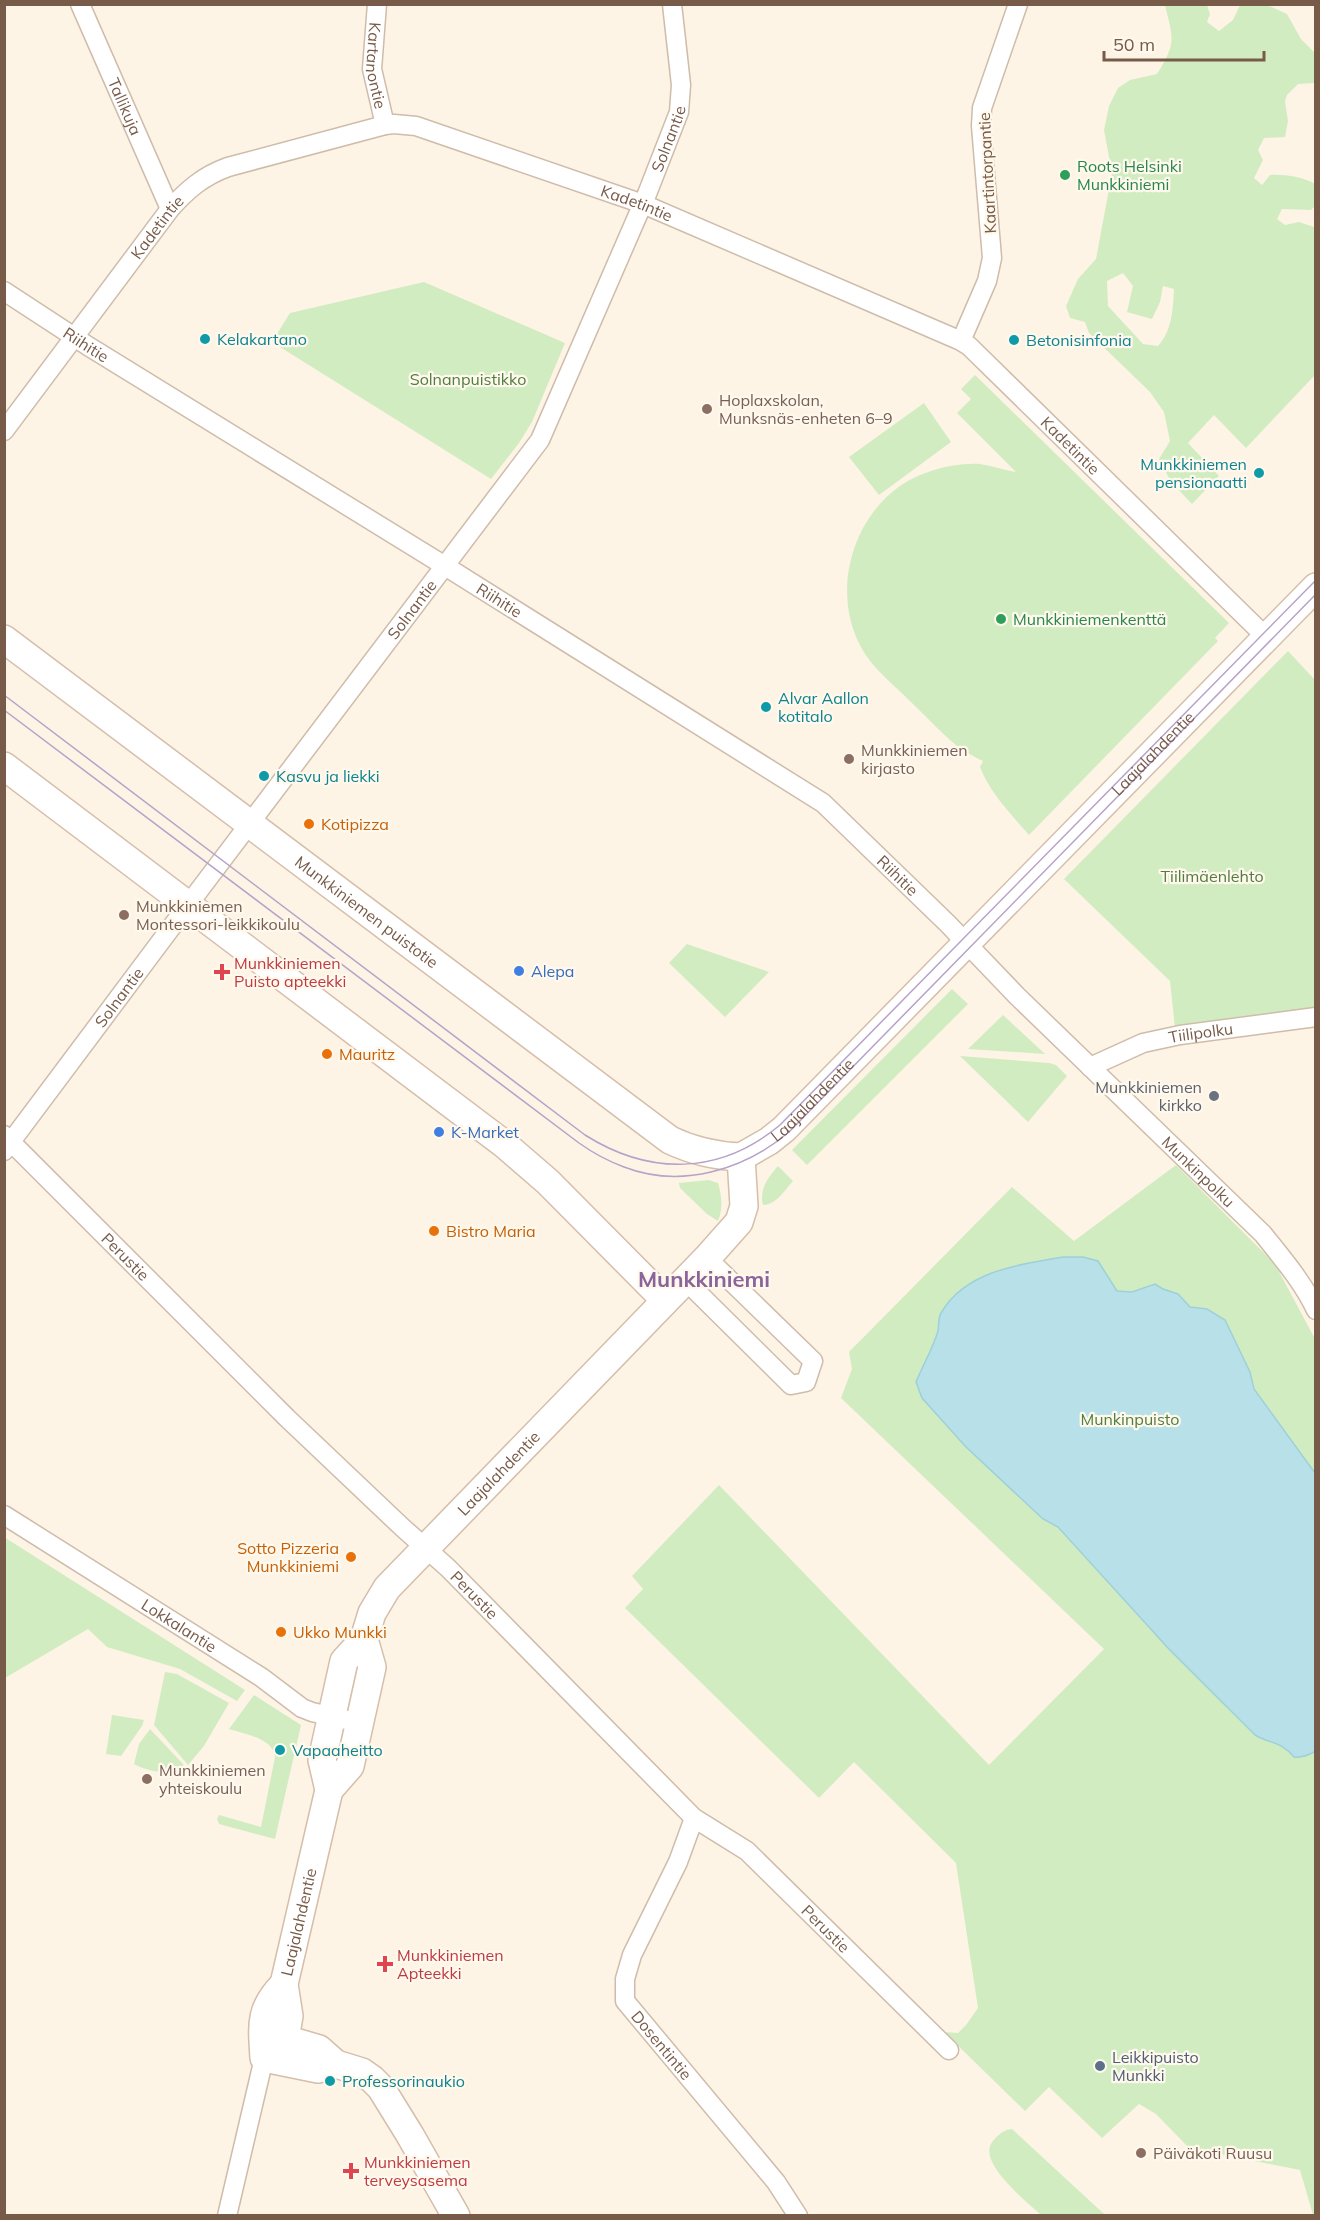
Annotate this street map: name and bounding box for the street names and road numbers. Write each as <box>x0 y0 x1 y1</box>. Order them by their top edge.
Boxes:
street label: Kartanontie <box>362 22 391 111</box>
street label: Tallikuja <box>104 75 146 138</box>
street label: Solnantie <box>647 105 689 175</box>
street label: Kaartintorpantie <box>974 112 1000 234</box>
street label: Kadetintie <box>598 180 676 226</box>
street label: Kadetintie <box>126 191 188 263</box>
street label: Riihitie <box>60 323 113 366</box>
street label: Kadetintie <box>1037 412 1104 479</box>
street label: Solnantie <box>383 576 441 643</box>
street label: Riihitie <box>473 578 526 622</box>
street label: Laajalahdentie <box>1107 707 1199 800</box>
street label: Riihitie <box>873 851 923 900</box>
street label: Munkkiniemen puistotie <box>291 852 442 972</box>
street label: Solnantie <box>90 963 148 1031</box>
street label: Tiilipolku <box>1167 1018 1234 1047</box>
street label: Laajalahdentie <box>766 1054 858 1146</box>
street label: Munkinpolku <box>1158 1132 1239 1211</box>
street label: Perustie <box>97 1228 154 1285</box>
street label: Laajalahdentie <box>453 1427 544 1519</box>
street label: Perustie <box>446 1567 503 1623</box>
street label: Lokkalantie <box>138 1594 220 1656</box>
street label: Laajalahdentie <box>276 1866 321 1978</box>
street label: Perustie <box>797 1900 854 1957</box>
street label: Dosentintie <box>627 2006 696 2084</box>

